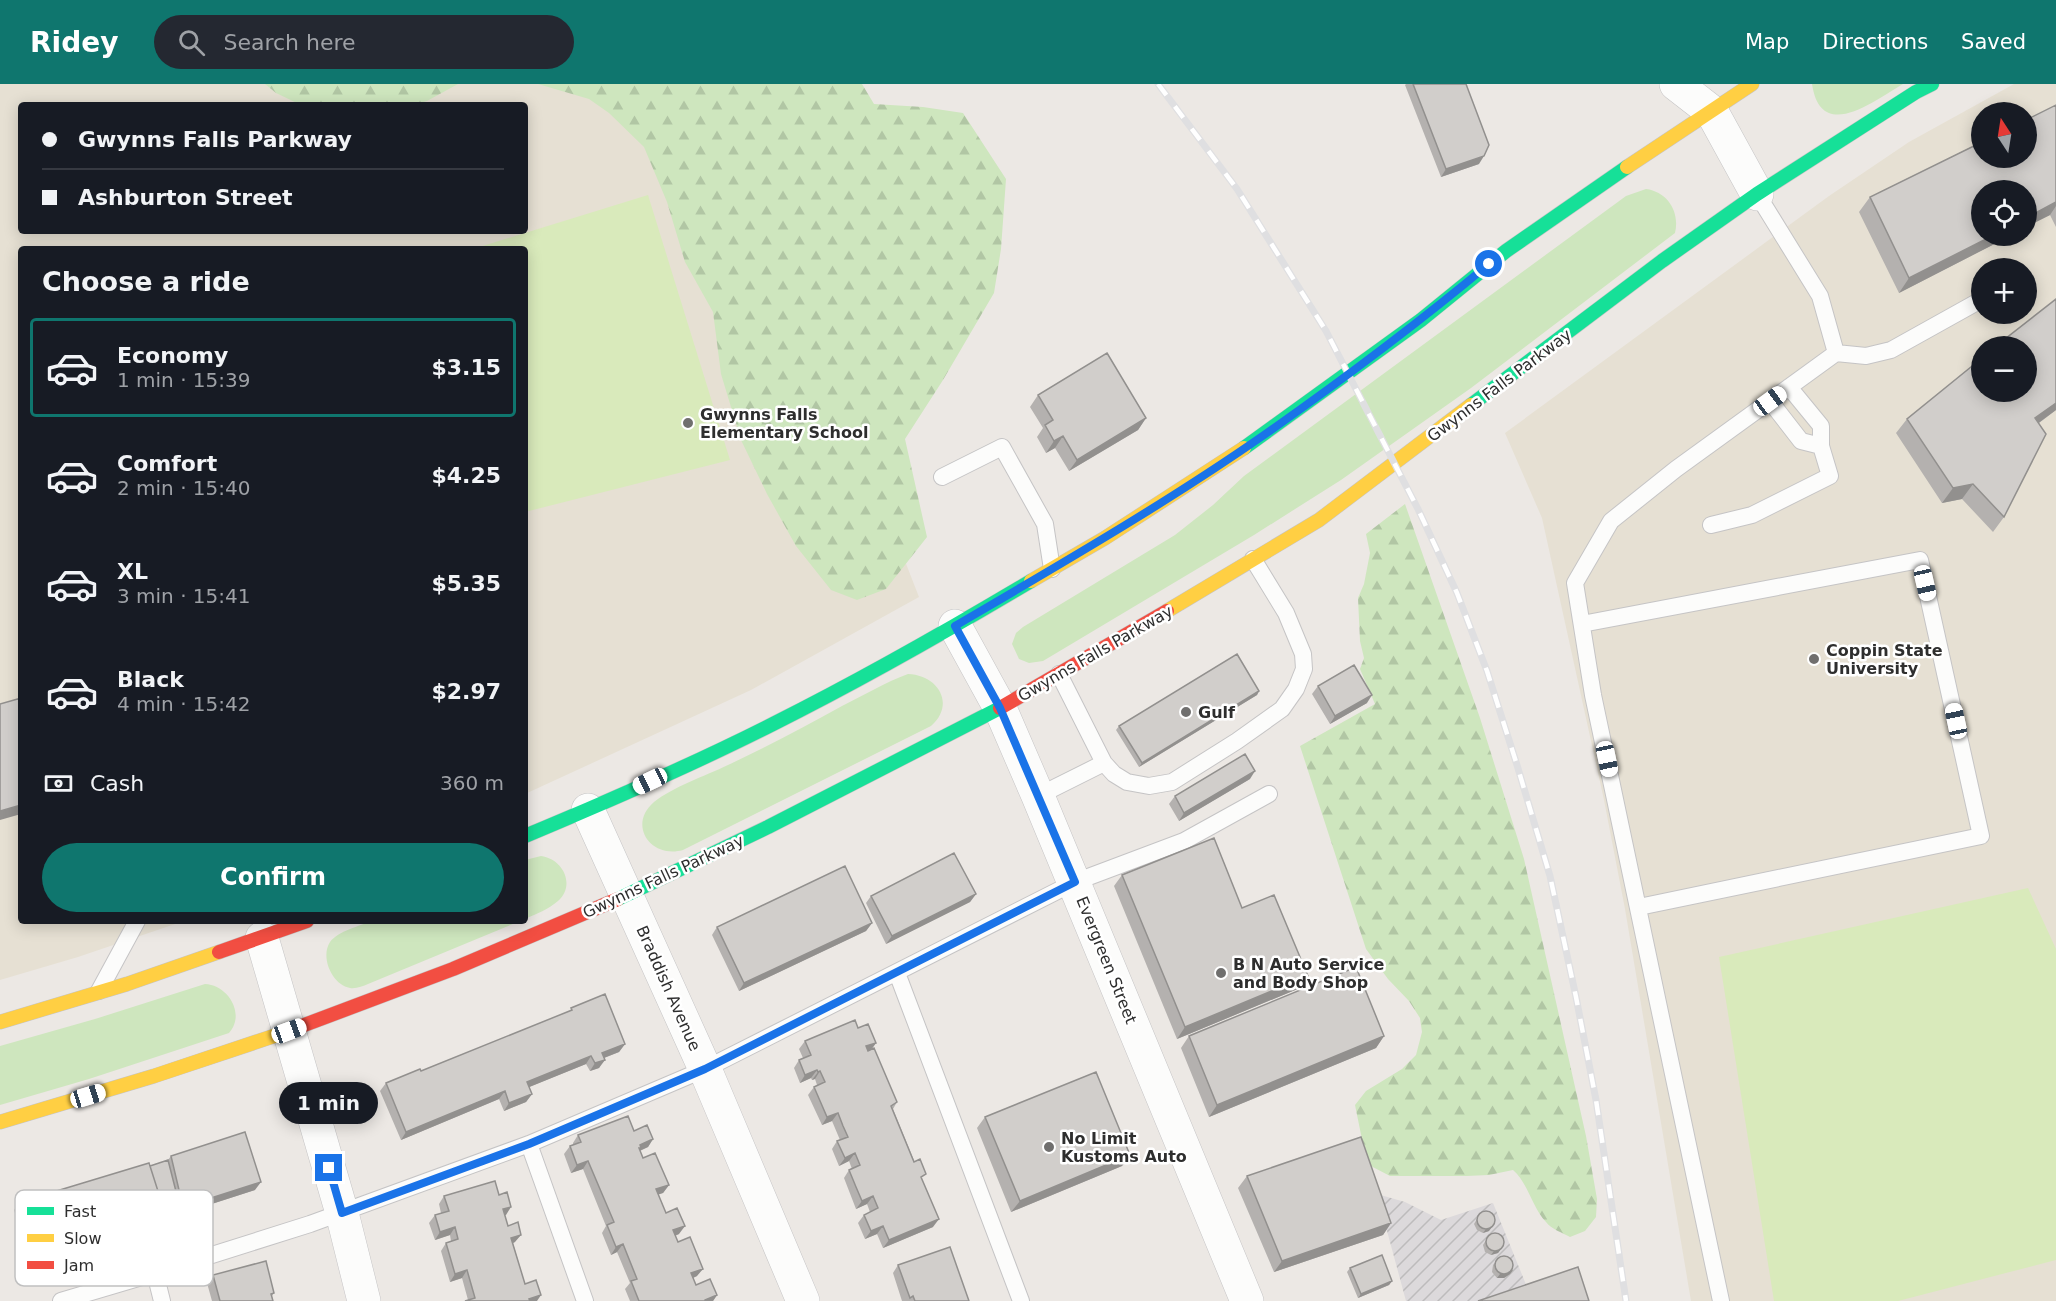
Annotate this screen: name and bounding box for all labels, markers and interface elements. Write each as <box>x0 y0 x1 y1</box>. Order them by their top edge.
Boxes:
search box <box>154 15 574 69</box>
text: Ridey <box>30 26 118 59</box>
icon: search <box>175 26 208 59</box>
text: Search here <box>223 30 356 55</box>
text: Map <box>1745 30 1789 54</box>
text: Directions <box>1822 30 1928 54</box>
text: Saved <box>1961 30 2026 54</box>
north arrow <box>1971 102 2037 168</box>
map controls <box>1971 102 2037 402</box>
text: Gwynns Falls Parkway <box>78 127 352 152</box>
button: locate <box>1971 180 2037 246</box>
text: Ashburton Street <box>78 185 293 210</box>
route start <box>1475 250 1502 277</box>
button: + <box>1971 258 2037 324</box>
text: Choose a ride <box>42 266 250 297</box>
street label: Gwynns Falls Parkway <box>1424 325 1575 446</box>
button: − <box>1971 336 2037 402</box>
icon: car <box>45 341 99 395</box>
text: Economy <box>117 343 228 368</box>
text: $3.15 <box>431 355 501 380</box>
text: 1 min · 15:39 <box>117 368 251 392</box>
car <box>1750 383 1790 419</box>
place label: Gwynns Falls Elementary School <box>700 405 868 442</box>
marker: Gwynns Falls Elementary School <box>681 416 695 430</box>
icon: car <box>45 449 99 503</box>
text: Comfort <box>117 451 217 476</box>
text: $4.25 <box>431 463 501 488</box>
text: 2 min · 15:40 <box>117 476 251 500</box>
icon: car <box>45 557 99 611</box>
text: XL <box>117 559 148 584</box>
car <box>1912 563 1938 603</box>
text: $5.35 <box>431 571 501 596</box>
text: 3 min · 15:41 <box>117 584 251 608</box>
street label: Gwynns Falls Parkway <box>1015 601 1176 706</box>
place label: Coppin State University <box>1826 641 1943 678</box>
marker: Coppin State University <box>1807 652 1821 666</box>
icon: car <box>45 665 99 719</box>
text: Black <box>117 667 184 692</box>
text: $2.97 <box>431 679 501 704</box>
text: 4 min · 15:42 <box>117 692 251 716</box>
car <box>1943 702 1969 740</box>
place label: Gulf <box>1198 703 1236 722</box>
marker: Gulf <box>1179 705 1193 719</box>
car <box>1594 740 1620 778</box>
car <box>630 765 670 797</box>
icon: cash <box>42 767 75 800</box>
text: Cash <box>90 771 144 796</box>
text: 360 m <box>440 771 504 795</box>
street label: Gwynns Falls Parkway <box>580 831 747 922</box>
button: Confirm <box>42 843 504 912</box>
street label: Evergreen Street <box>1072 894 1141 1027</box>
street label: Braddish Avenue <box>632 923 705 1054</box>
place label: B N Auto Service and Body Shop <box>1233 955 1384 992</box>
marker: B N Auto Service and Body Shop <box>1214 966 1228 980</box>
car <box>269 1016 309 1046</box>
callout: 1 min <box>280 1081 378 1123</box>
car <box>68 1082 108 1110</box>
text: 1 min <box>297 1091 360 1115</box>
place label: No Limit Kustoms Auto <box>1061 1129 1187 1166</box>
marker: No Limit Kustoms Auto <box>1042 1140 1056 1154</box>
route end <box>315 1154 342 1181</box>
legend <box>15 1190 213 1286</box>
text: Fast <box>64 1202 96 1221</box>
text: Slow <box>64 1229 101 1248</box>
text: Jam <box>63 1256 94 1275</box>

